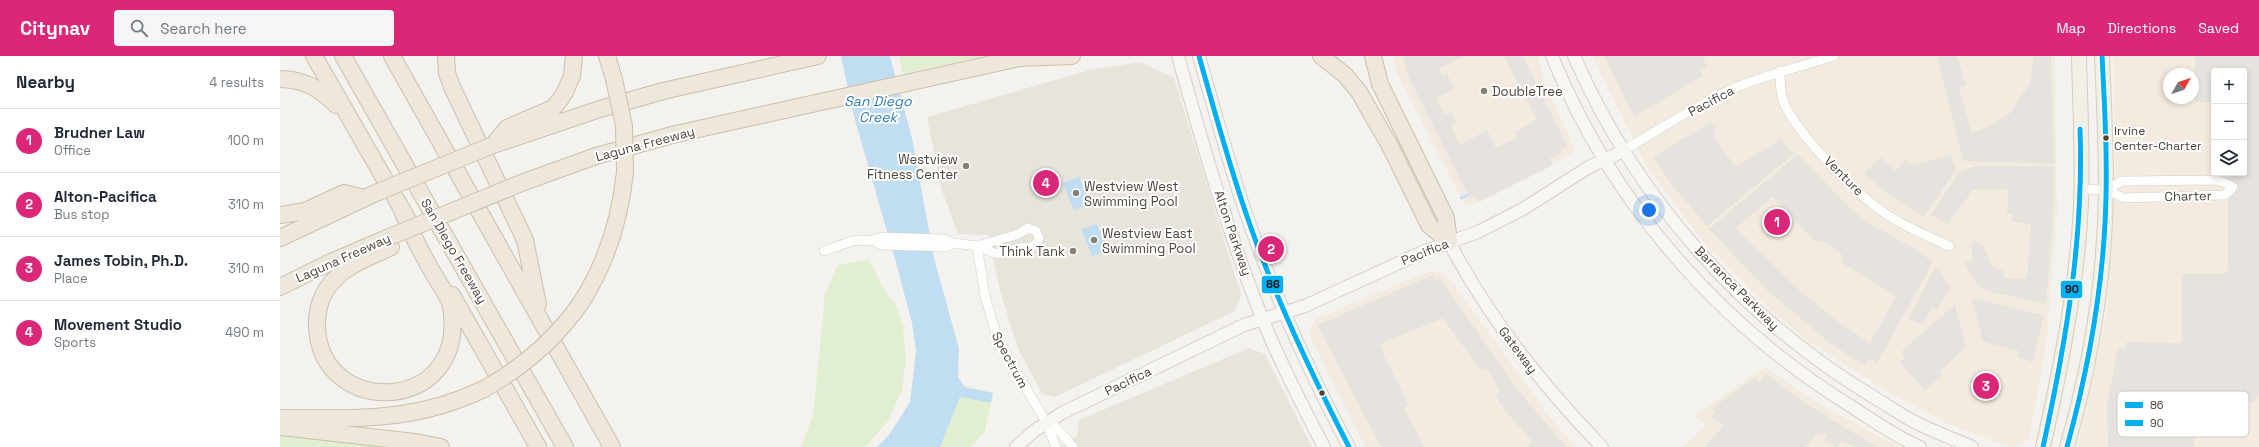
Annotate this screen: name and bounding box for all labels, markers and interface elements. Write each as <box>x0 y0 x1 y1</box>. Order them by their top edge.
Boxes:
search box <box>114 10 394 46</box>
text: Citynav <box>20 16 90 41</box>
icon: search <box>128 17 150 39</box>
text: Search here <box>160 19 247 38</box>
text: Map <box>2056 19 2086 37</box>
text: Directions <box>2108 19 2176 37</box>
text: Saved <box>2198 19 2239 37</box>
north arrow <box>2163 68 2199 104</box>
map controls <box>2211 68 2247 176</box>
button: + <box>2211 68 2247 104</box>
text: Nearby <box>16 71 75 93</box>
text: 4 results <box>209 74 264 91</box>
street label: Pacifica <box>1685 82 1737 120</box>
place label: DoubleTree <box>1492 83 1563 100</box>
marker: DoubleTree <box>1479 86 1489 96</box>
water label: San Diego Creek <box>844 92 912 126</box>
button: − <box>2211 104 2247 140</box>
text: Brudner Law <box>54 123 145 142</box>
street label: Laguna Freeway <box>594 123 696 165</box>
place label: Irvine Center-Charter <box>2114 123 2202 154</box>
text: 1 <box>26 132 32 149</box>
text: 100 m <box>227 132 264 149</box>
marker: Irvine Center-Charter <box>2101 133 2111 143</box>
button: layers <box>2211 140 2247 176</box>
text: Office <box>54 142 91 159</box>
place label: Westview Fitness Center <box>867 151 958 183</box>
street label: Venture <box>1821 153 1867 199</box>
marker: Westview Fitness Center <box>961 161 971 171</box>
pin: 4 <box>1033 168 1059 198</box>
place label: Westview West Swimming Pool <box>1084 178 1179 210</box>
text: Alton-Pacifica <box>54 187 157 206</box>
street label: Charter <box>2164 187 2212 205</box>
marker: Westview West Swimming Pool <box>1071 188 1081 198</box>
street label: Alton Parkway <box>1210 188 1256 278</box>
street label: San Diego Freeway <box>417 195 491 307</box>
text: 2 <box>25 196 33 213</box>
text: 310 m <box>228 196 264 213</box>
your location <box>1639 200 1659 220</box>
text: Bus stop <box>54 206 110 223</box>
pin: 1 <box>1764 207 1790 237</box>
place label: Westview East Swimming Pool <box>1102 225 1196 257</box>
street label: Laguna Freeway <box>293 229 393 287</box>
pin: 2 <box>1258 234 1284 264</box>
marker: Westview East Swimming Pool <box>1089 235 1099 245</box>
street label: Pacifica <box>1399 235 1452 269</box>
street label: Barranca Parkway <box>1691 242 1783 334</box>
place label: Think Tank <box>999 243 1065 260</box>
marker: Think Tank <box>1068 246 1078 256</box>
text: James Tobin, Ph.D. <box>54 251 188 270</box>
text: 3 <box>25 260 33 277</box>
text: 310 m <box>228 260 264 277</box>
text: Place <box>54 270 88 287</box>
line badge: 86 <box>1261 275 1284 294</box>
text: 86 <box>1266 277 1280 291</box>
line badge: 90 <box>2060 280 2083 299</box>
text: 90 <box>2065 282 2079 296</box>
text: Movement Studio <box>54 315 182 334</box>
street label: Gateway <box>1495 323 1541 377</box>
text: 4 <box>25 324 33 341</box>
text: 490 m <box>225 324 264 341</box>
street label: Spectrum <box>988 329 1032 391</box>
text: Sports <box>54 334 96 351</box>
street label: Pacifica <box>1102 362 1155 400</box>
pin: 3 <box>1973 371 1999 401</box>
unlabelled marker <box>1317 388 1327 398</box>
legend <box>2117 391 2249 437</box>
text: 86 <box>2150 398 2164 412</box>
text: 90 <box>2150 416 2164 430</box>

